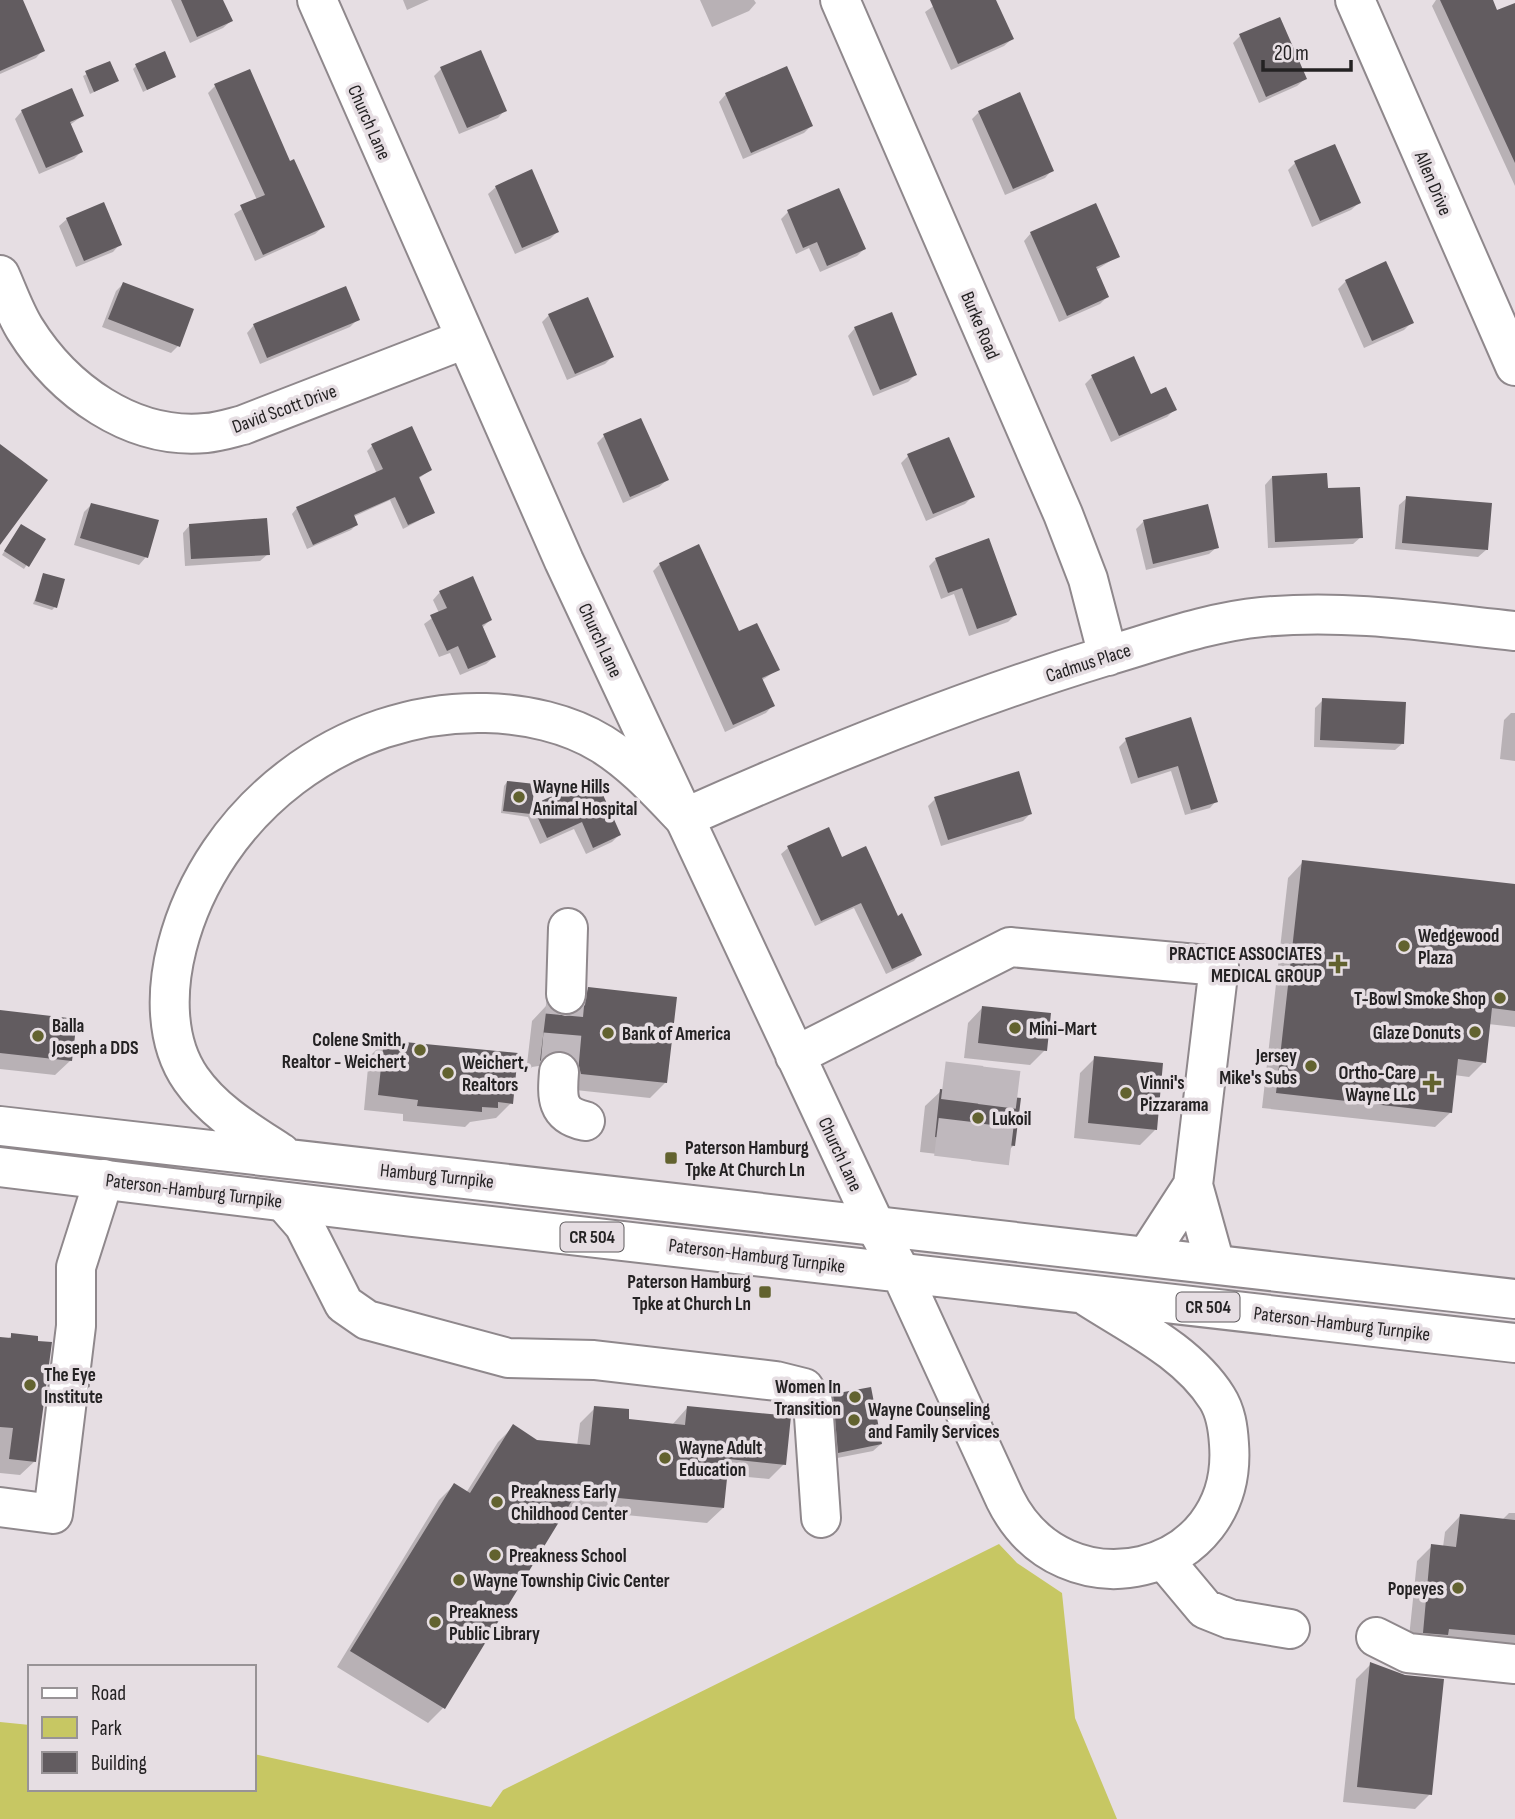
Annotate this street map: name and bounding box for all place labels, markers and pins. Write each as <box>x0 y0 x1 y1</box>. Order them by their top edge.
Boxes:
place label: Wayne Hills Animal Hospital <box>532 776 637 821</box>
marker: Wayne Hills Animal Hospital <box>511 789 527 805</box>
place label: Wedgewood Plaza <box>1418 925 1499 970</box>
marker: Wedgewood Plaza <box>1396 938 1412 954</box>
place label: PRACTICE ASSOCIATES MEDICAL GROUP <box>1169 943 1322 988</box>
marker: PRACTICE ASSOCIATES MEDICAL GROUP <box>1328 954 1348 974</box>
place label: T-Bowl Smoke Shop <box>1354 988 1486 1011</box>
marker: T-Bowl Smoke Shop <box>1492 990 1508 1006</box>
place label: Balla Joseph a DDS <box>51 1015 139 1060</box>
place label: Mini-Mart <box>1029 1018 1097 1041</box>
marker: Mini-Mart <box>1007 1020 1023 1036</box>
place label: Glaze Donuts <box>1373 1022 1461 1045</box>
place label: Bank of America <box>622 1023 731 1046</box>
marker: Glaze Donuts <box>1467 1024 1483 1040</box>
marker: Bank of America <box>600 1025 616 1041</box>
marker: Balla Joseph a DDS <box>30 1028 46 1044</box>
place label: Colene Smith, Realtor - Weichert <box>282 1029 406 1074</box>
marker: Colene Smith, Realtor - Weichert <box>412 1042 428 1058</box>
place label: Jersey Mike's Subs <box>1219 1045 1297 1090</box>
place label: Weichert, Realtors <box>462 1052 529 1097</box>
marker: Jersey Mike's Subs <box>1303 1058 1319 1074</box>
place label: Ortho-Care Wayne LLc <box>1339 1062 1416 1107</box>
marker: Weichert, Realtors <box>440 1065 456 1081</box>
place label: Vinni's Pizzarama <box>1140 1072 1209 1117</box>
marker: Ortho-Care Wayne LLc <box>1422 1073 1442 1093</box>
marker: Vinni's Pizzarama <box>1118 1085 1134 1101</box>
place label: Lukoil <box>992 1108 1031 1131</box>
marker: Lukoil <box>970 1110 986 1126</box>
place label: Paterson Hamburg Tpke At Church Ln <box>685 1137 809 1182</box>
marker: Paterson Hamburg Tpke At Church Ln <box>663 1150 679 1166</box>
place label: Paterson Hamburg Tpke at Church Ln <box>627 1271 751 1316</box>
marker: Paterson Hamburg Tpke at Church Ln <box>757 1284 773 1300</box>
place label: The Eye Institute <box>44 1364 103 1409</box>
place label: Women In Transition <box>774 1376 841 1421</box>
marker: The Eye Institute <box>22 1377 38 1393</box>
marker: Women In Transition <box>847 1389 863 1405</box>
place label: Wayne Counseling and Family Services <box>868 1399 1000 1444</box>
marker: Wayne Counseling and Family Services <box>846 1412 862 1428</box>
place label: Wayne Adult Education <box>679 1437 762 1482</box>
marker: Wayne Adult Education <box>657 1450 673 1466</box>
place label: Preakness Early Childhood Center <box>511 1481 628 1526</box>
marker: Preakness Early Childhood Center <box>489 1494 505 1510</box>
place label: Preakness School <box>509 1545 627 1568</box>
marker: Preakness School <box>487 1547 503 1563</box>
place label: Wayne Township Civic Center <box>473 1570 670 1593</box>
marker: Wayne Township Civic Center <box>451 1572 467 1588</box>
place label: Popeyes <box>1388 1578 1444 1601</box>
marker: Popeyes <box>1450 1580 1466 1596</box>
place label: Preakness Public Library <box>449 1601 540 1646</box>
marker: Preakness Public Library <box>427 1614 443 1630</box>

